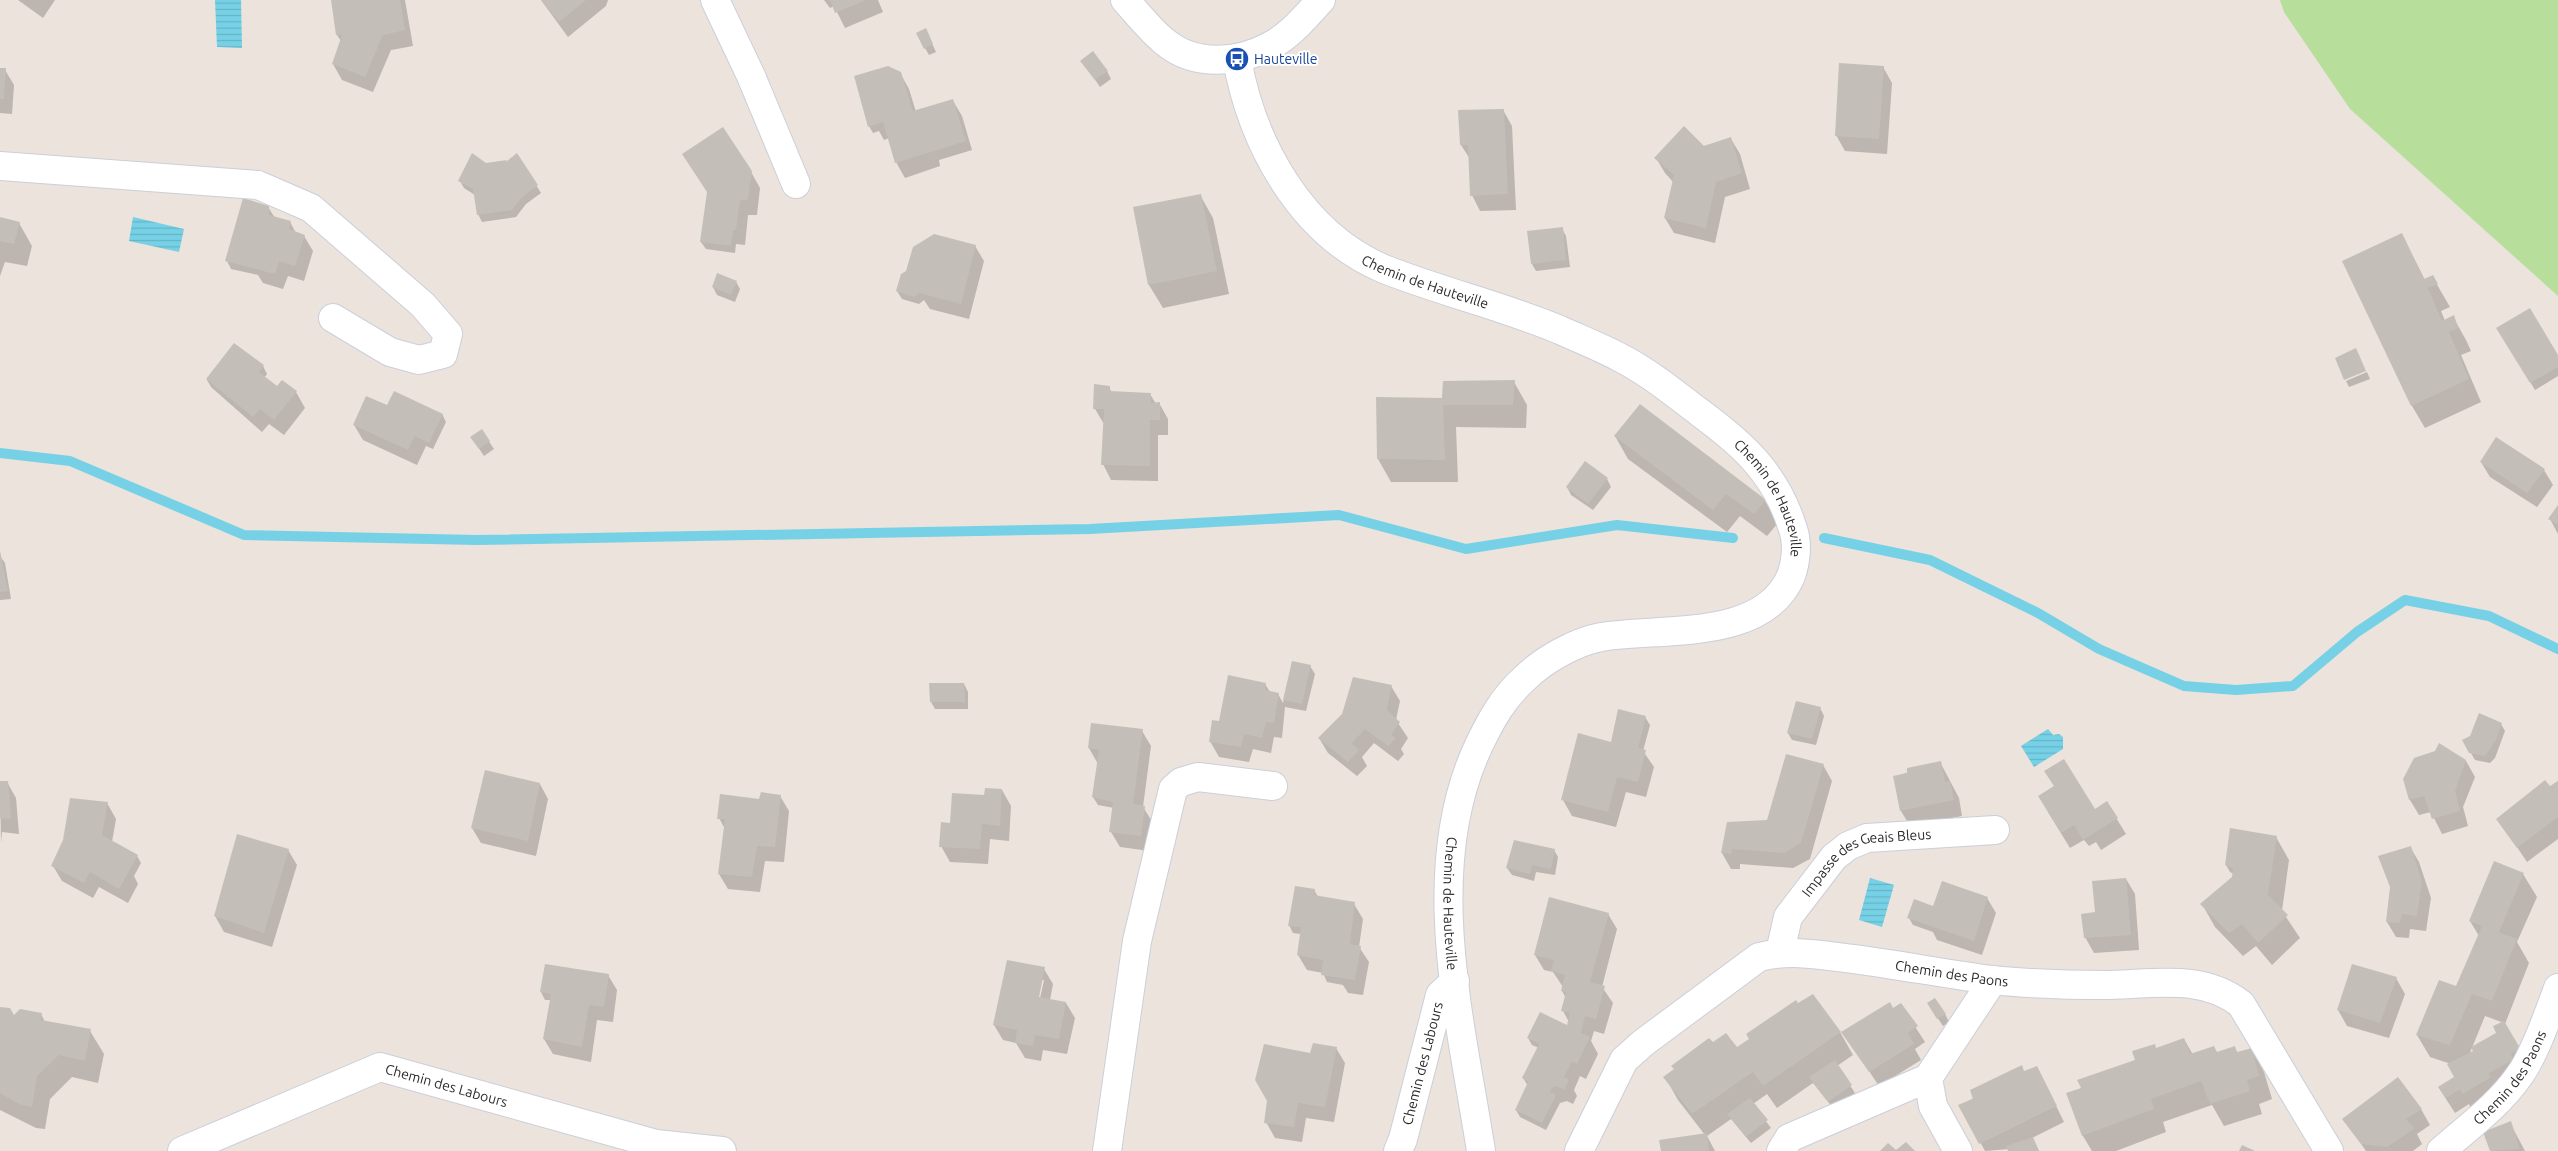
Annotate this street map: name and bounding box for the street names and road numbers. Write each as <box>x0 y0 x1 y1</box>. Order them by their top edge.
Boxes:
street label: Chemin de Hauteville <box>1359 251 1491 312</box>
street label: Chemin de Hauteville <box>1731 436 1804 558</box>
street label: Impasse des Geais Bleus <box>1799 826 1932 900</box>
street label: Chemin de Hauteville <box>1440 836 1461 971</box>
street label: Chemin des Paons <box>1894 957 2009 989</box>
street label: Chemin des Labours <box>1399 1000 1446 1127</box>
street label: Chemin des Paons <box>2470 1028 2549 1128</box>
street label: Chemin des Labours <box>383 1061 509 1110</box>

